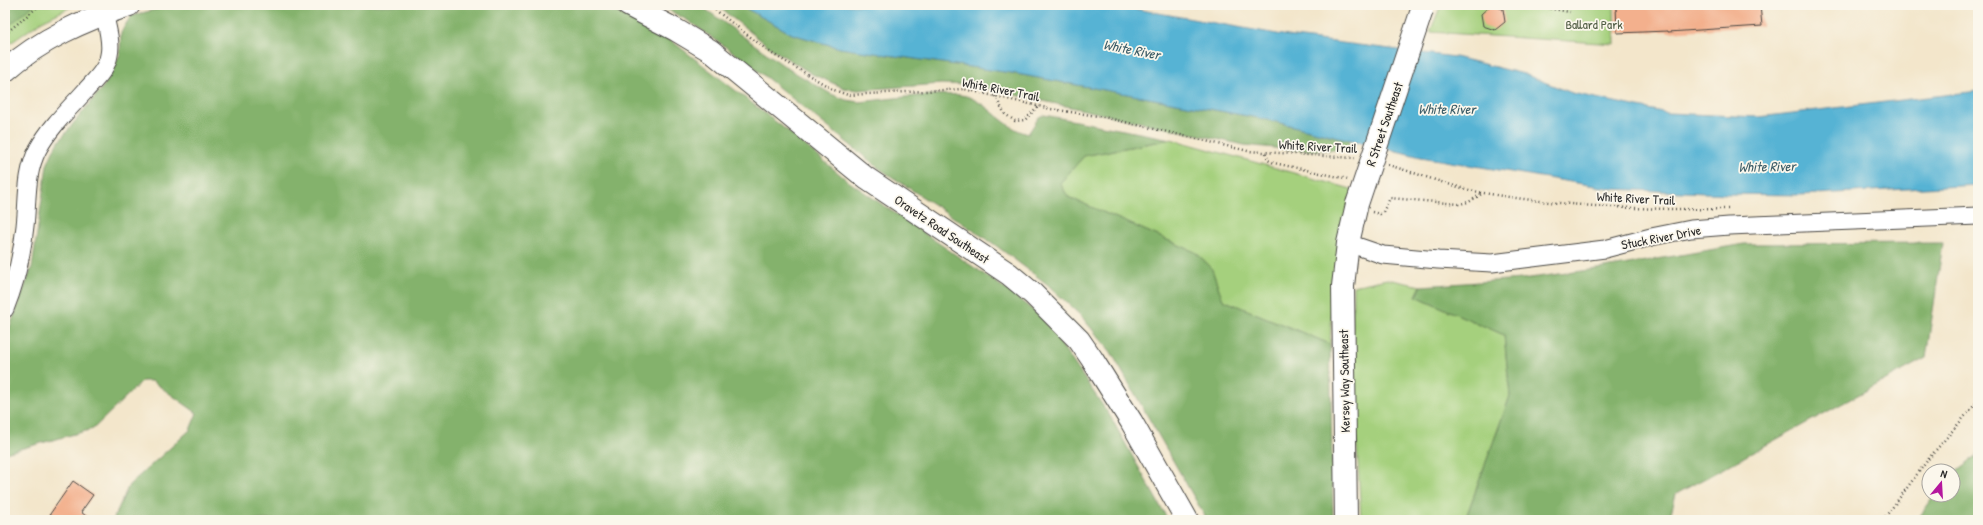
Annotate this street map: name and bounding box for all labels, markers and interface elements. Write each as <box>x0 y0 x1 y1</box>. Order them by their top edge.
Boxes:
park label: Ballard Park <box>1565 15 1623 33</box>
water label: White River <box>1102 34 1164 64</box>
street label: White River Trail <box>961 73 1042 105</box>
street label: R Street Southeast <box>1361 79 1407 169</box>
water label: White River <box>1418 99 1477 118</box>
street label: White River Trail <box>1278 135 1358 157</box>
water label: White River <box>1738 156 1797 176</box>
street label: White River Trail <box>1596 187 1676 209</box>
street label: Oravetz Road Southeast <box>891 190 994 268</box>
street label: Stuck River Drive <box>1620 220 1702 254</box>
street label: Kersey Way Southeast <box>1334 329 1354 433</box>
north arrow <box>1921 463 1961 503</box>
text: N <box>1939 466 1949 481</box>

